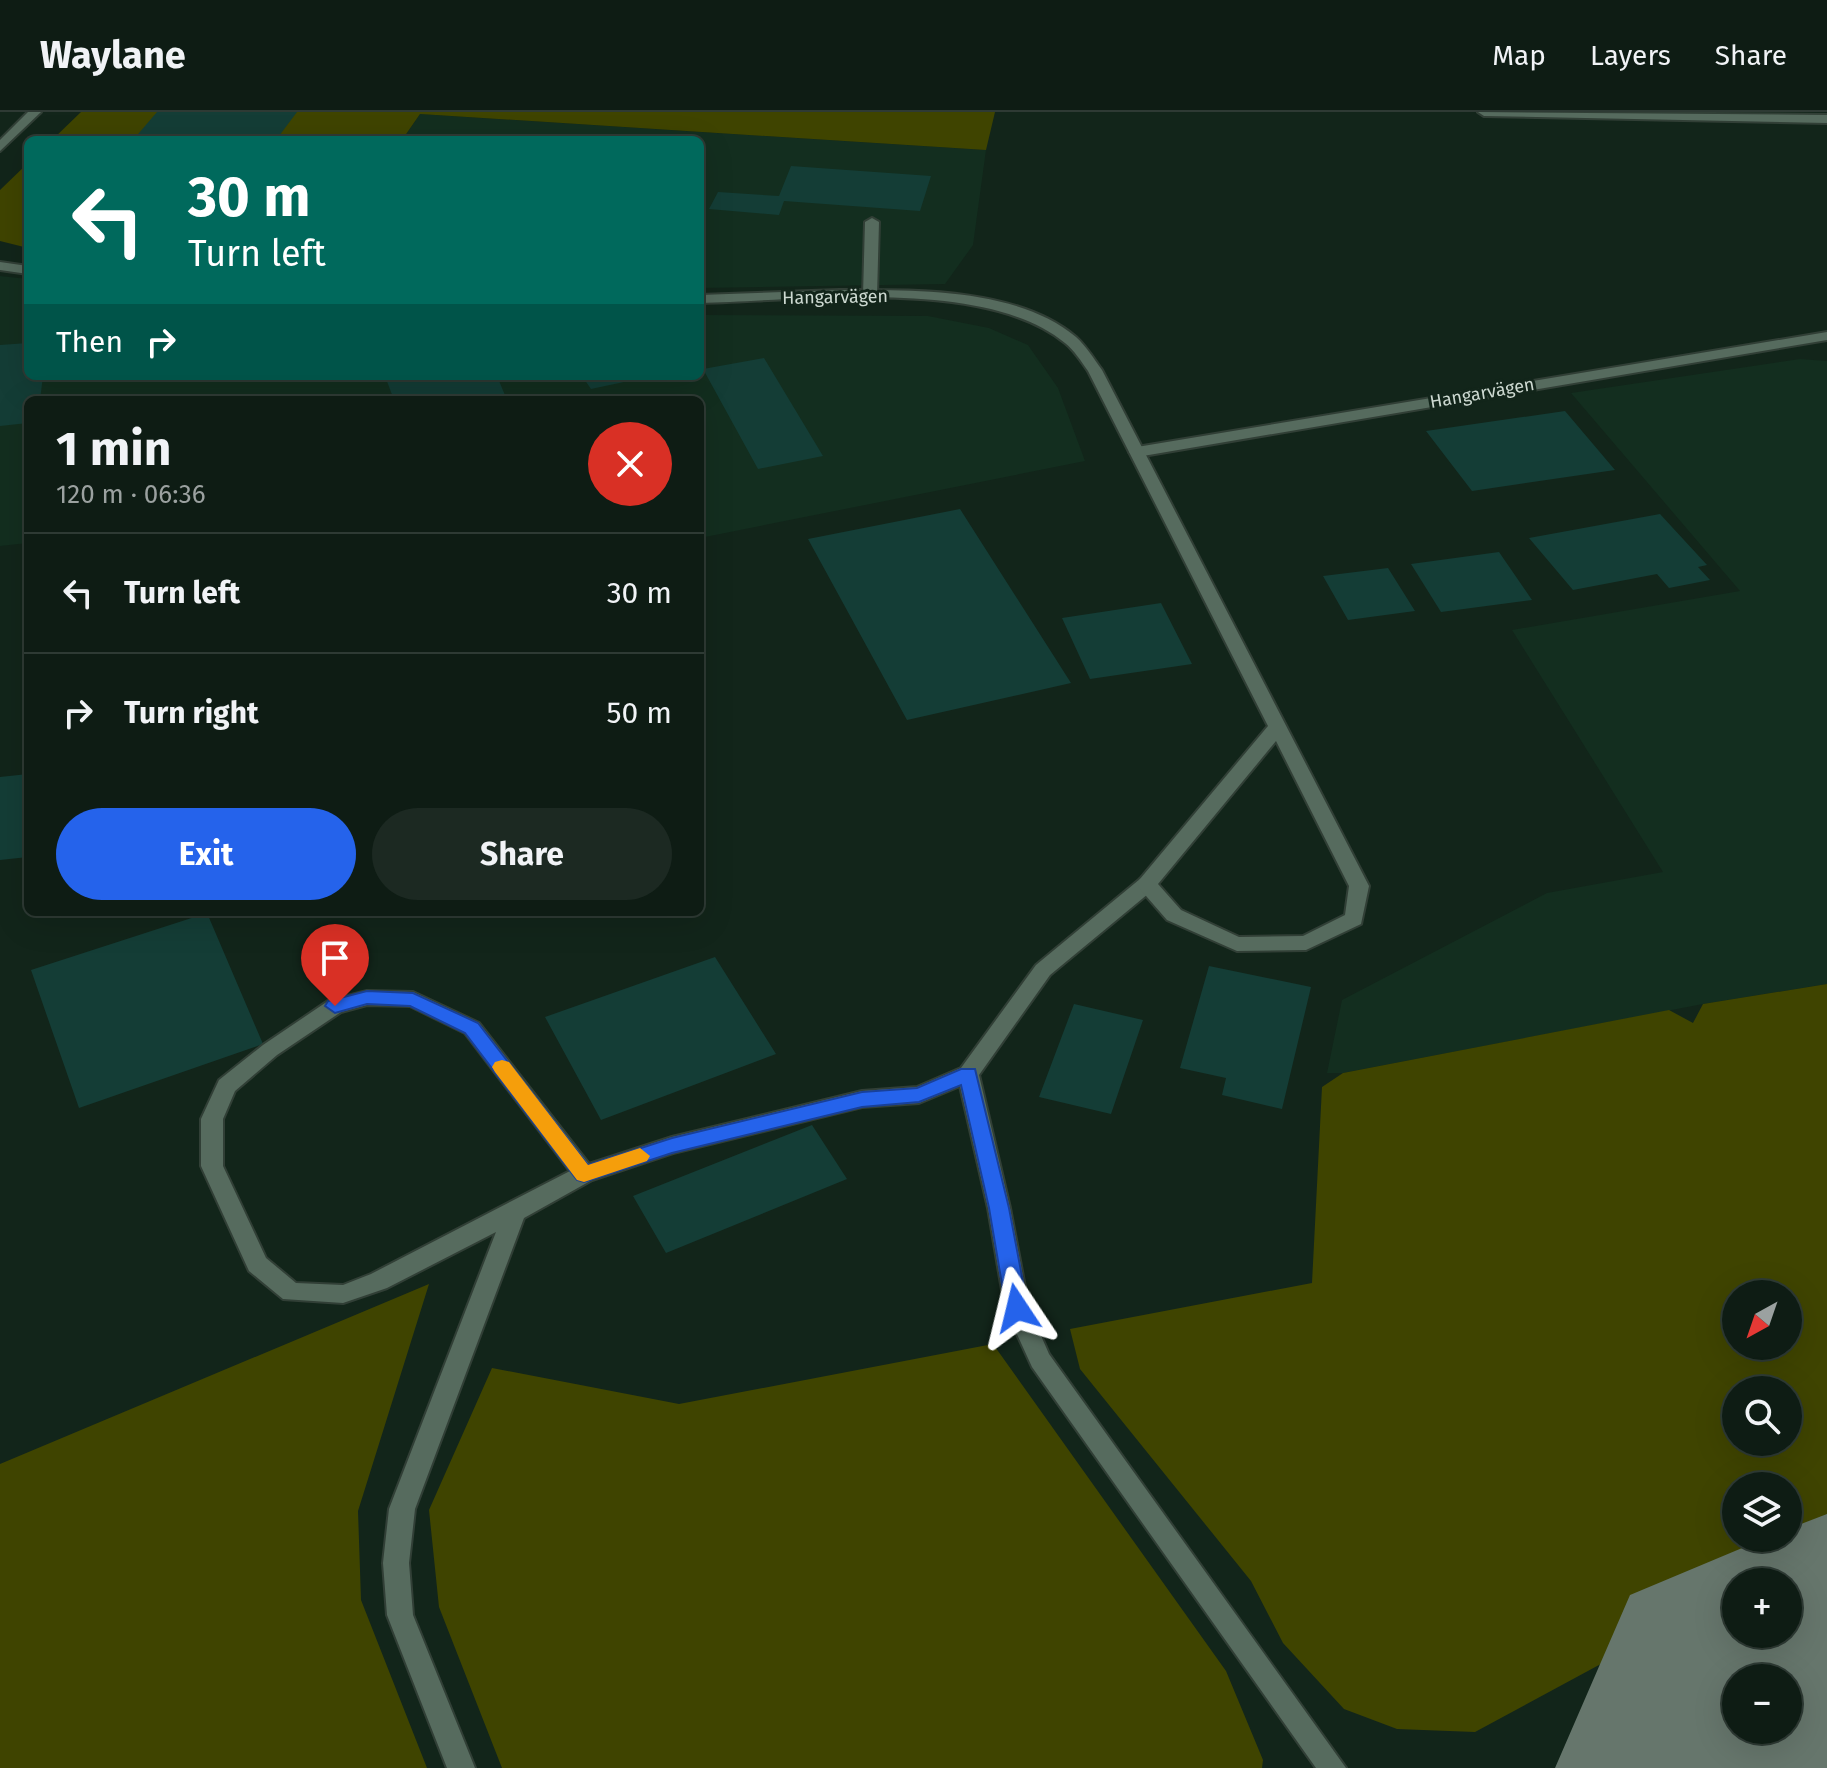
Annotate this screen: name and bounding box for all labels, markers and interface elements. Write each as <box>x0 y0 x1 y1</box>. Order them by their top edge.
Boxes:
text: Waylane <box>40 32 186 78</box>
text: Map <box>1492 39 1546 72</box>
text: Layers <box>1590 39 1671 72</box>
text: Share <box>1715 39 1787 72</box>
text: 30 m <box>188 164 310 231</box>
icon: left <box>56 168 160 272</box>
text: Turn left <box>188 232 326 276</box>
street label: Hangarvägen <box>782 285 888 309</box>
icon: right <box>139 320 183 364</box>
text: Then <box>56 324 123 360</box>
street label: Hangarvägen <box>1428 373 1536 413</box>
text: 1 min <box>56 420 171 478</box>
button: close <box>588 422 672 506</box>
text: 120 m · 06:36 <box>56 479 206 510</box>
icon: left <box>56 571 100 615</box>
text: Turn left <box>124 575 240 611</box>
text: 30 m <box>607 575 672 611</box>
icon: right <box>56 691 100 735</box>
text: Turn right <box>124 695 259 731</box>
text: 50 m <box>607 695 672 731</box>
button: Exit <box>56 808 356 900</box>
button: Share <box>372 808 672 900</box>
pin <box>301 924 369 1006</box>
icon: arrive <box>313 936 357 980</box>
position arrow <box>975 1266 1059 1350</box>
north arrow <box>1722 1280 1802 1360</box>
map controls <box>1722 1280 1802 1744</box>
button: search <box>1722 1376 1802 1456</box>
button: layers <box>1722 1472 1802 1552</box>
button: + <box>1722 1568 1802 1648</box>
button: − <box>1722 1664 1802 1744</box>

